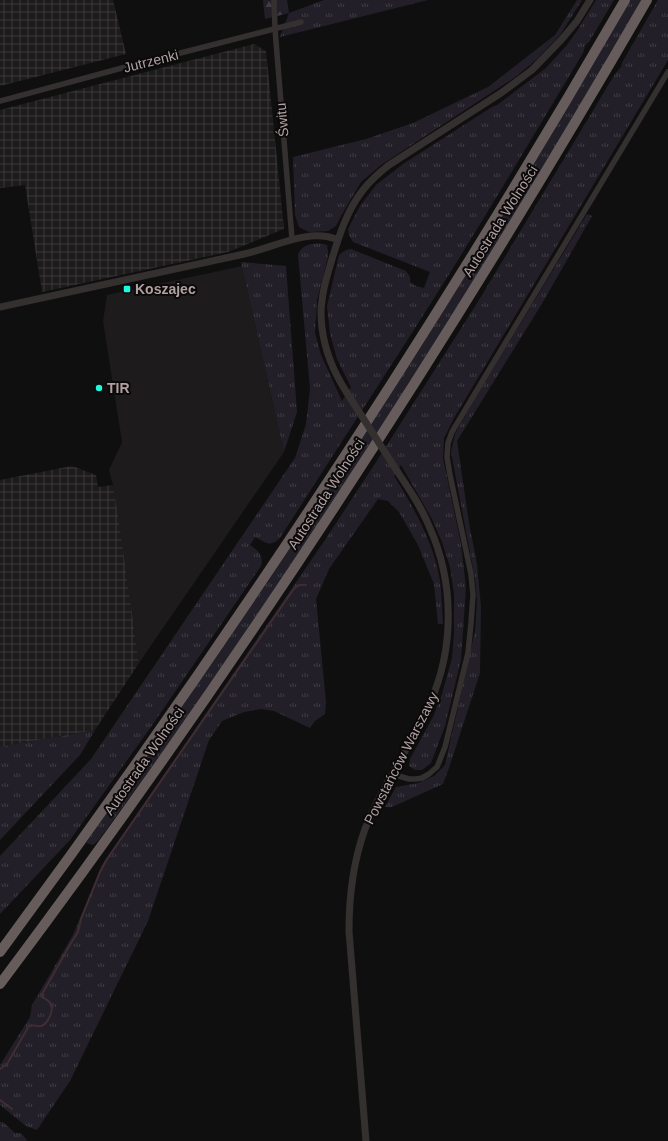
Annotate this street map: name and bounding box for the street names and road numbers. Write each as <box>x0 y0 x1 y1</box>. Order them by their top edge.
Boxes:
street label: Jutrzenki <box>122 46 180 76</box>
street label: Świtu <box>272 102 291 138</box>
street label: Autostrada Wolności <box>459 162 541 280</box>
street label: Autostrada Wolności <box>284 436 368 552</box>
street label: Powstańców Warszawy <box>361 689 441 827</box>
street label: Autostrada Wolności <box>101 704 187 818</box>

